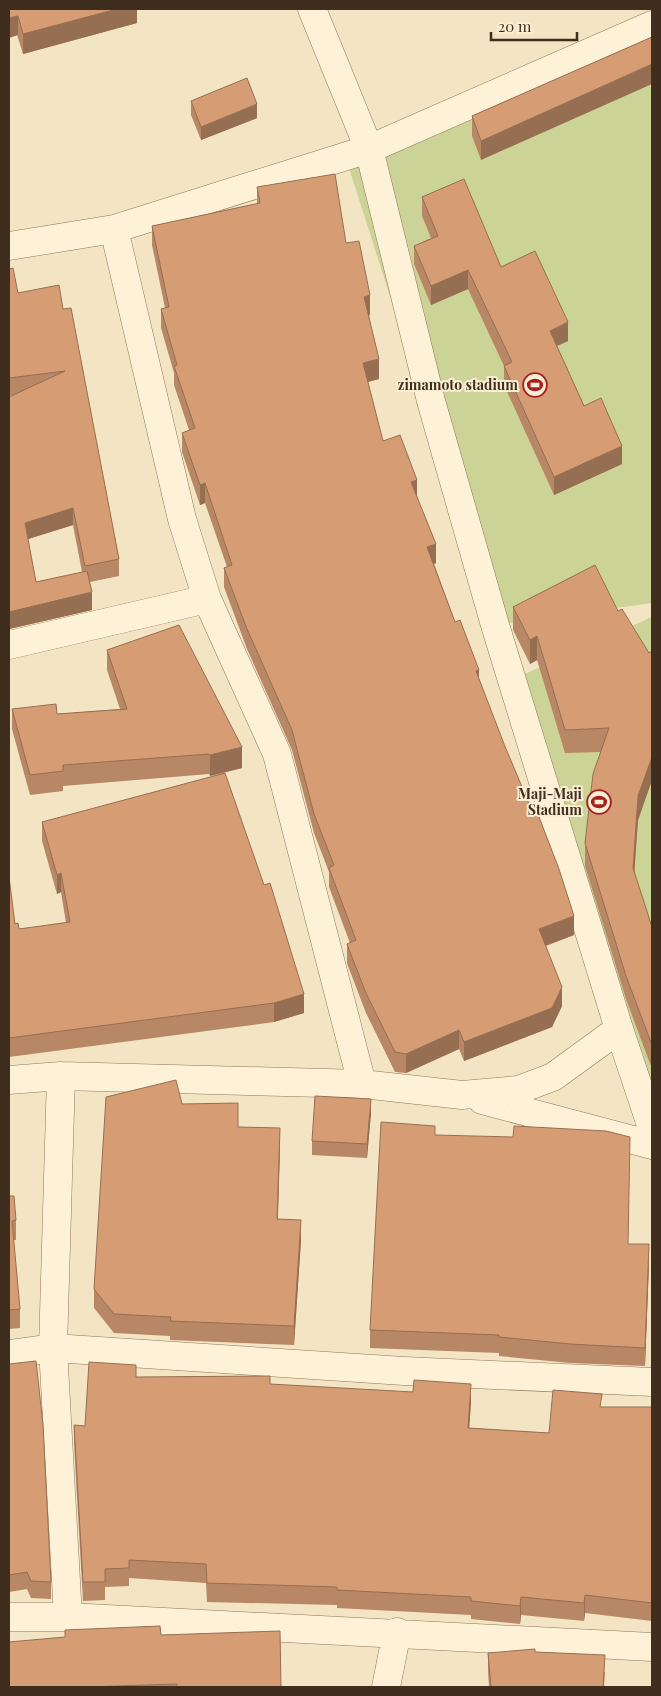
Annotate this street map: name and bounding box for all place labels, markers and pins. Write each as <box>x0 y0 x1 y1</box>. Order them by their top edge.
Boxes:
sports icon: zimamoto stadium <box>522 372 548 398</box>
place label: zimamoto stadium <box>398 375 518 394</box>
place label: Maji-Maji Stadium <box>518 784 583 819</box>
sports icon: Maji-Maji Stadium <box>586 789 612 815</box>

